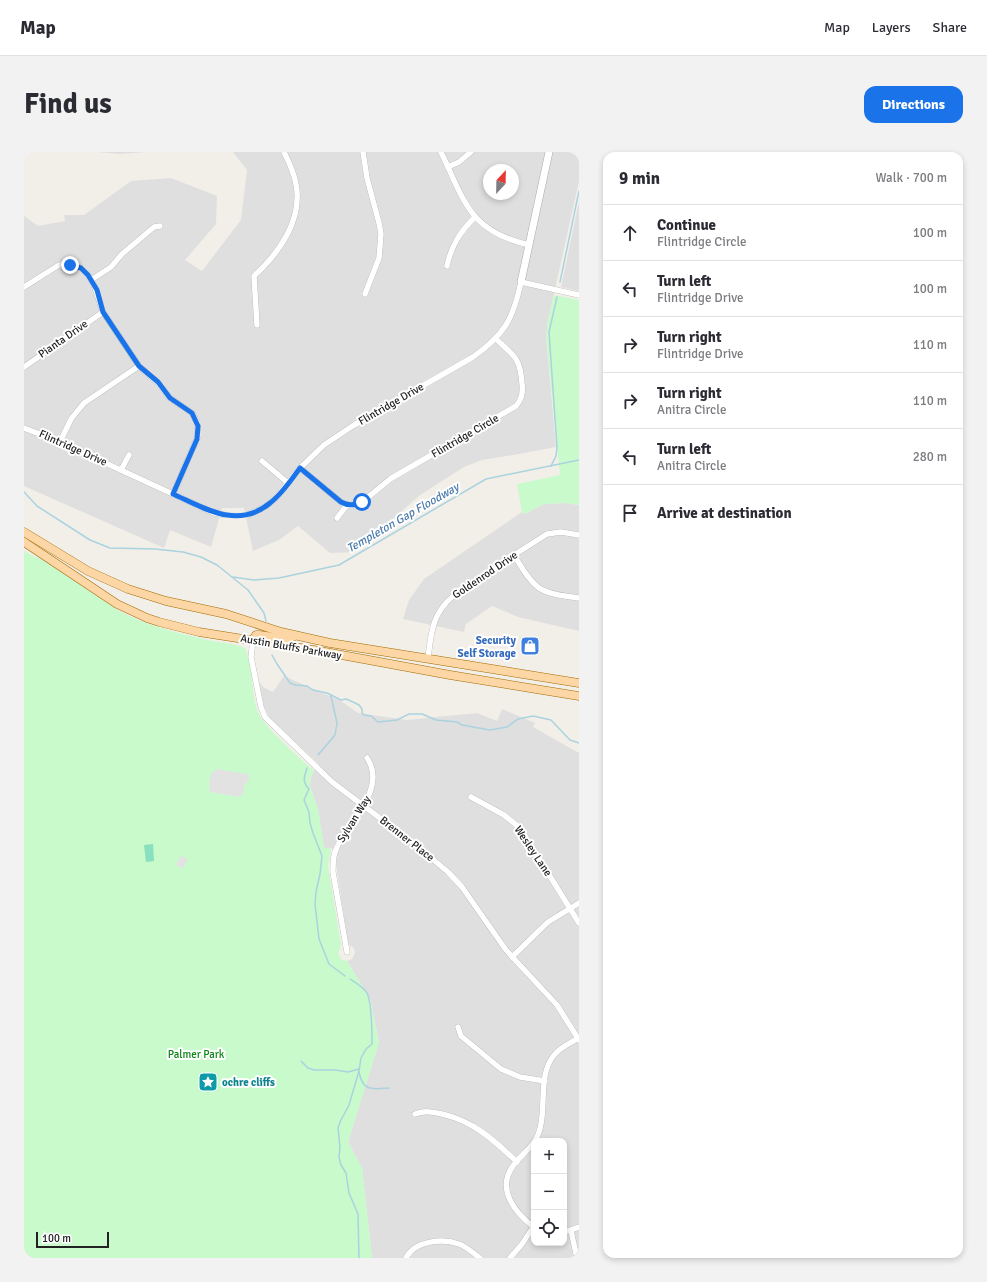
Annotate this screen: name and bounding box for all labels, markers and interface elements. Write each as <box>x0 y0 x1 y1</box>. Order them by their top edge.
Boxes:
text: Map <box>20 16 56 40</box>
text: Map <box>824 19 850 36</box>
text: Layers <box>872 19 911 36</box>
text: Share <box>933 19 967 36</box>
button: Directions <box>864 86 963 123</box>
text: Find us <box>24 87 112 121</box>
north arrow <box>483 164 519 200</box>
text: 9 min <box>619 168 660 189</box>
text: Walk · 700 m <box>876 170 947 186</box>
text: Continue <box>657 216 716 234</box>
icon: ahead <box>619 222 641 244</box>
text: 100 m <box>913 225 947 241</box>
text: Flintridge Circle <box>657 234 747 250</box>
route end <box>61 256 79 274</box>
text: Turn left <box>657 272 711 290</box>
icon: left <box>619 278 641 300</box>
text: 100 m <box>913 281 947 297</box>
text: Flintridge Drive <box>657 290 743 306</box>
street label: Pianta Drive <box>36 317 90 361</box>
text: Turn right <box>657 328 722 346</box>
icon: right <box>619 334 641 356</box>
text: 110 m <box>913 337 947 353</box>
text: Flintridge Drive <box>657 346 743 362</box>
street label: Flintridge Drive <box>356 380 426 428</box>
text: Turn right <box>657 384 722 402</box>
icon: right <box>619 390 641 412</box>
text: 110 m <box>913 393 947 409</box>
text: Anitra Circle <box>657 402 726 418</box>
street label: Flintridge Circle <box>429 411 501 461</box>
street label: Flintridge Drive <box>37 427 109 469</box>
text: Turn left <box>657 440 711 458</box>
icon: left <box>619 446 641 468</box>
text: 280 m <box>913 449 947 465</box>
text: Anitra Circle <box>657 458 726 474</box>
water label: Templeton Gap Floodway <box>344 479 463 556</box>
route start <box>353 493 371 511</box>
icon: arrive <box>619 502 641 524</box>
text: Arrive at destination <box>657 504 792 522</box>
street label: Goldenrod Drive <box>450 548 520 602</box>
street label: Austin Bluffs Parkway <box>239 632 343 662</box>
place label: Security Self Storage <box>458 634 517 660</box>
shop icon: Security Self Storage <box>519 635 541 657</box>
street label: Sylvan Way <box>335 793 374 845</box>
street label: Brenner Place <box>377 814 437 864</box>
street label: Wesley Lane <box>511 823 555 879</box>
park label: Palmer Park <box>168 1048 225 1061</box>
place icon: ochre cliffs <box>197 1071 219 1093</box>
place label: ochre cliffs <box>222 1076 275 1089</box>
map controls <box>531 1138 567 1246</box>
button: + <box>531 1138 567 1174</box>
button: − <box>531 1174 567 1210</box>
button: locate <box>531 1210 567 1246</box>
scale bar <box>36 1230 109 1249</box>
text: 100 m <box>42 1232 71 1245</box>

